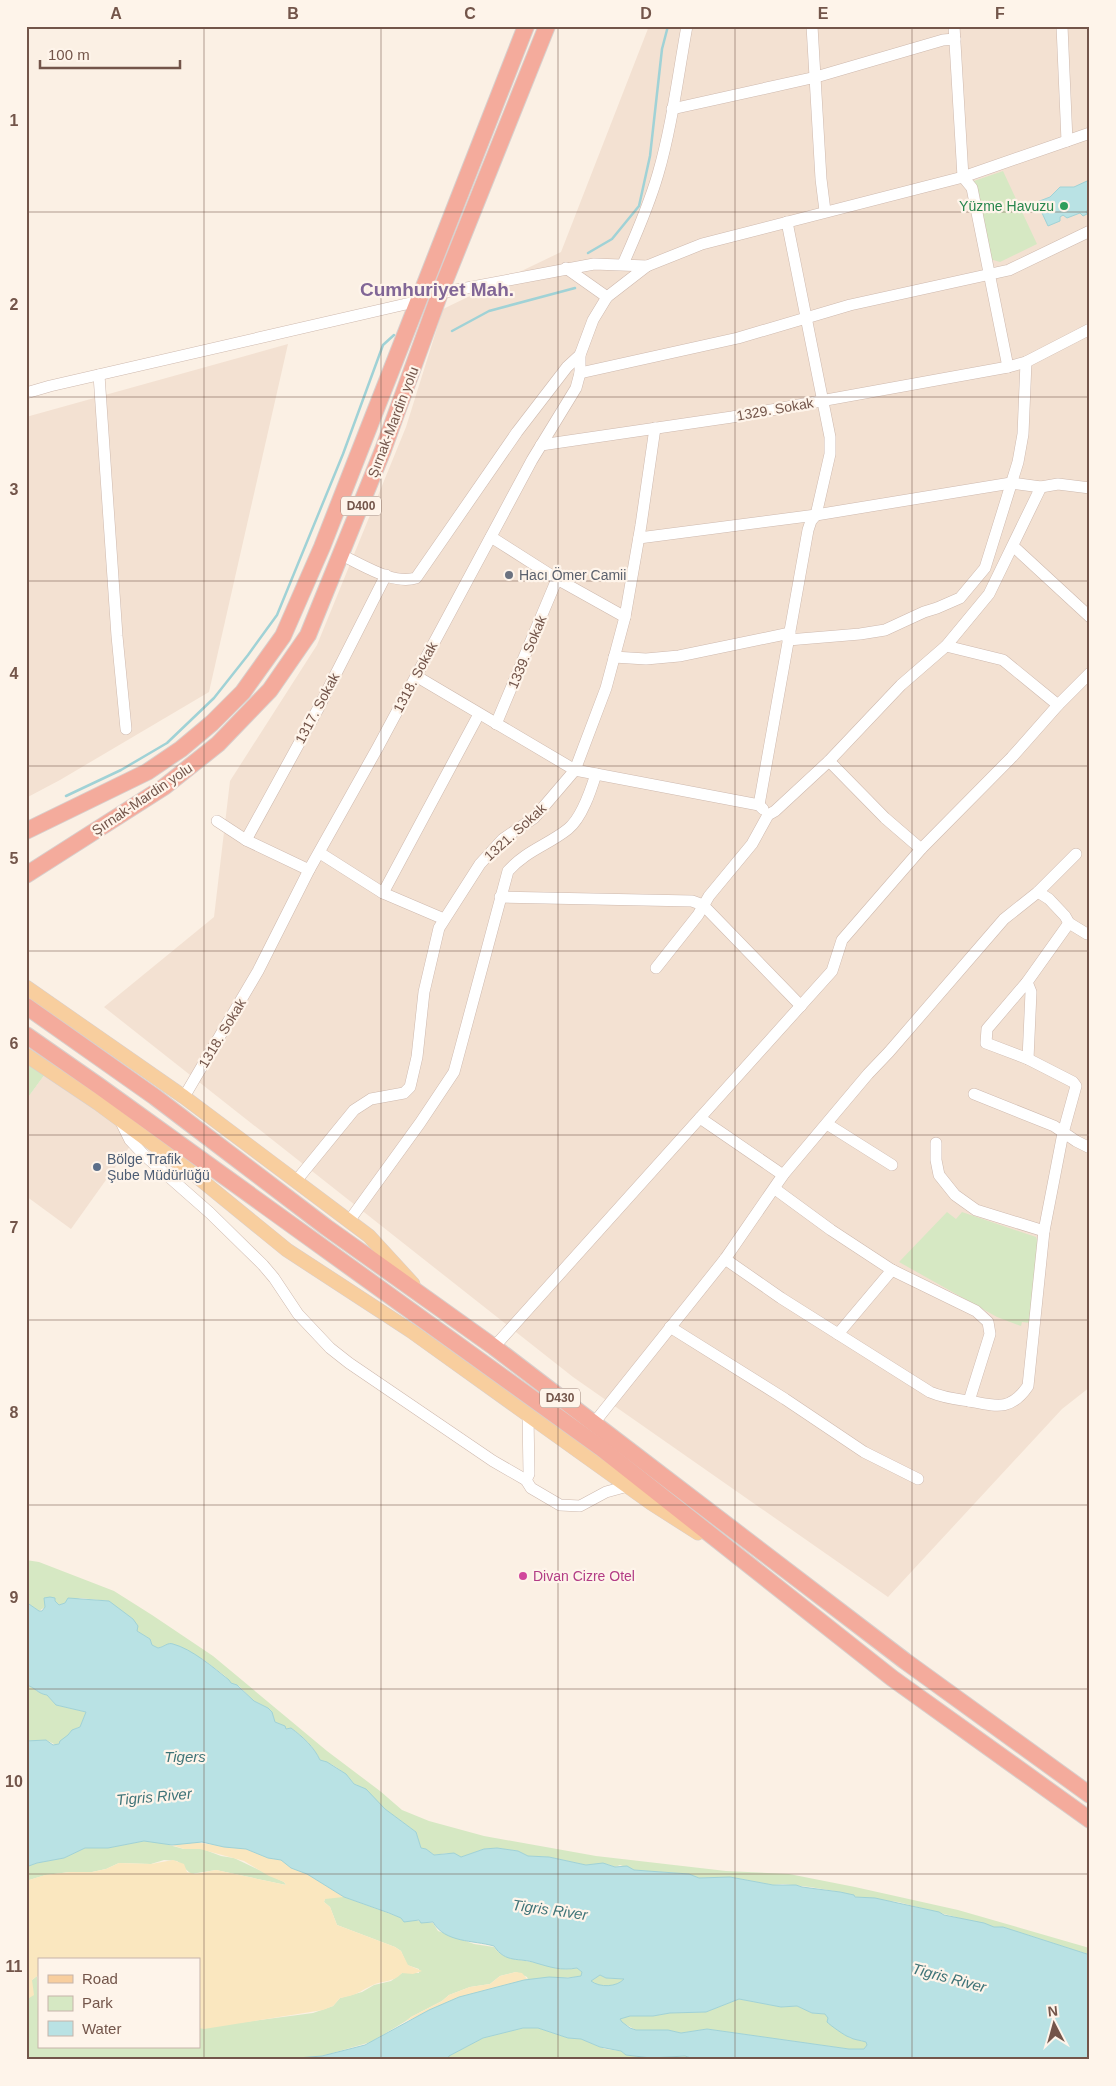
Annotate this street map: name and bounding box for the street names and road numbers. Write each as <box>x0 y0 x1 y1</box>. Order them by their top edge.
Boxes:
street label: Şırnak-Mardin yolu <box>364 364 422 480</box>
street label: 1329. Sokak <box>735 394 816 424</box>
road number: D400 <box>341 496 381 516</box>
street label: 1339. Sokak <box>504 612 550 691</box>
street label: 1318. Sokak <box>390 638 441 715</box>
street label: 1317. Sokak <box>292 669 343 746</box>
street label: Şırnak-Mardin yolu <box>89 760 195 838</box>
street label: 1321. Sokak <box>481 799 550 864</box>
street label: 1318. Sokak <box>195 995 249 1070</box>
road number: D430 <box>540 1389 580 1408</box>

